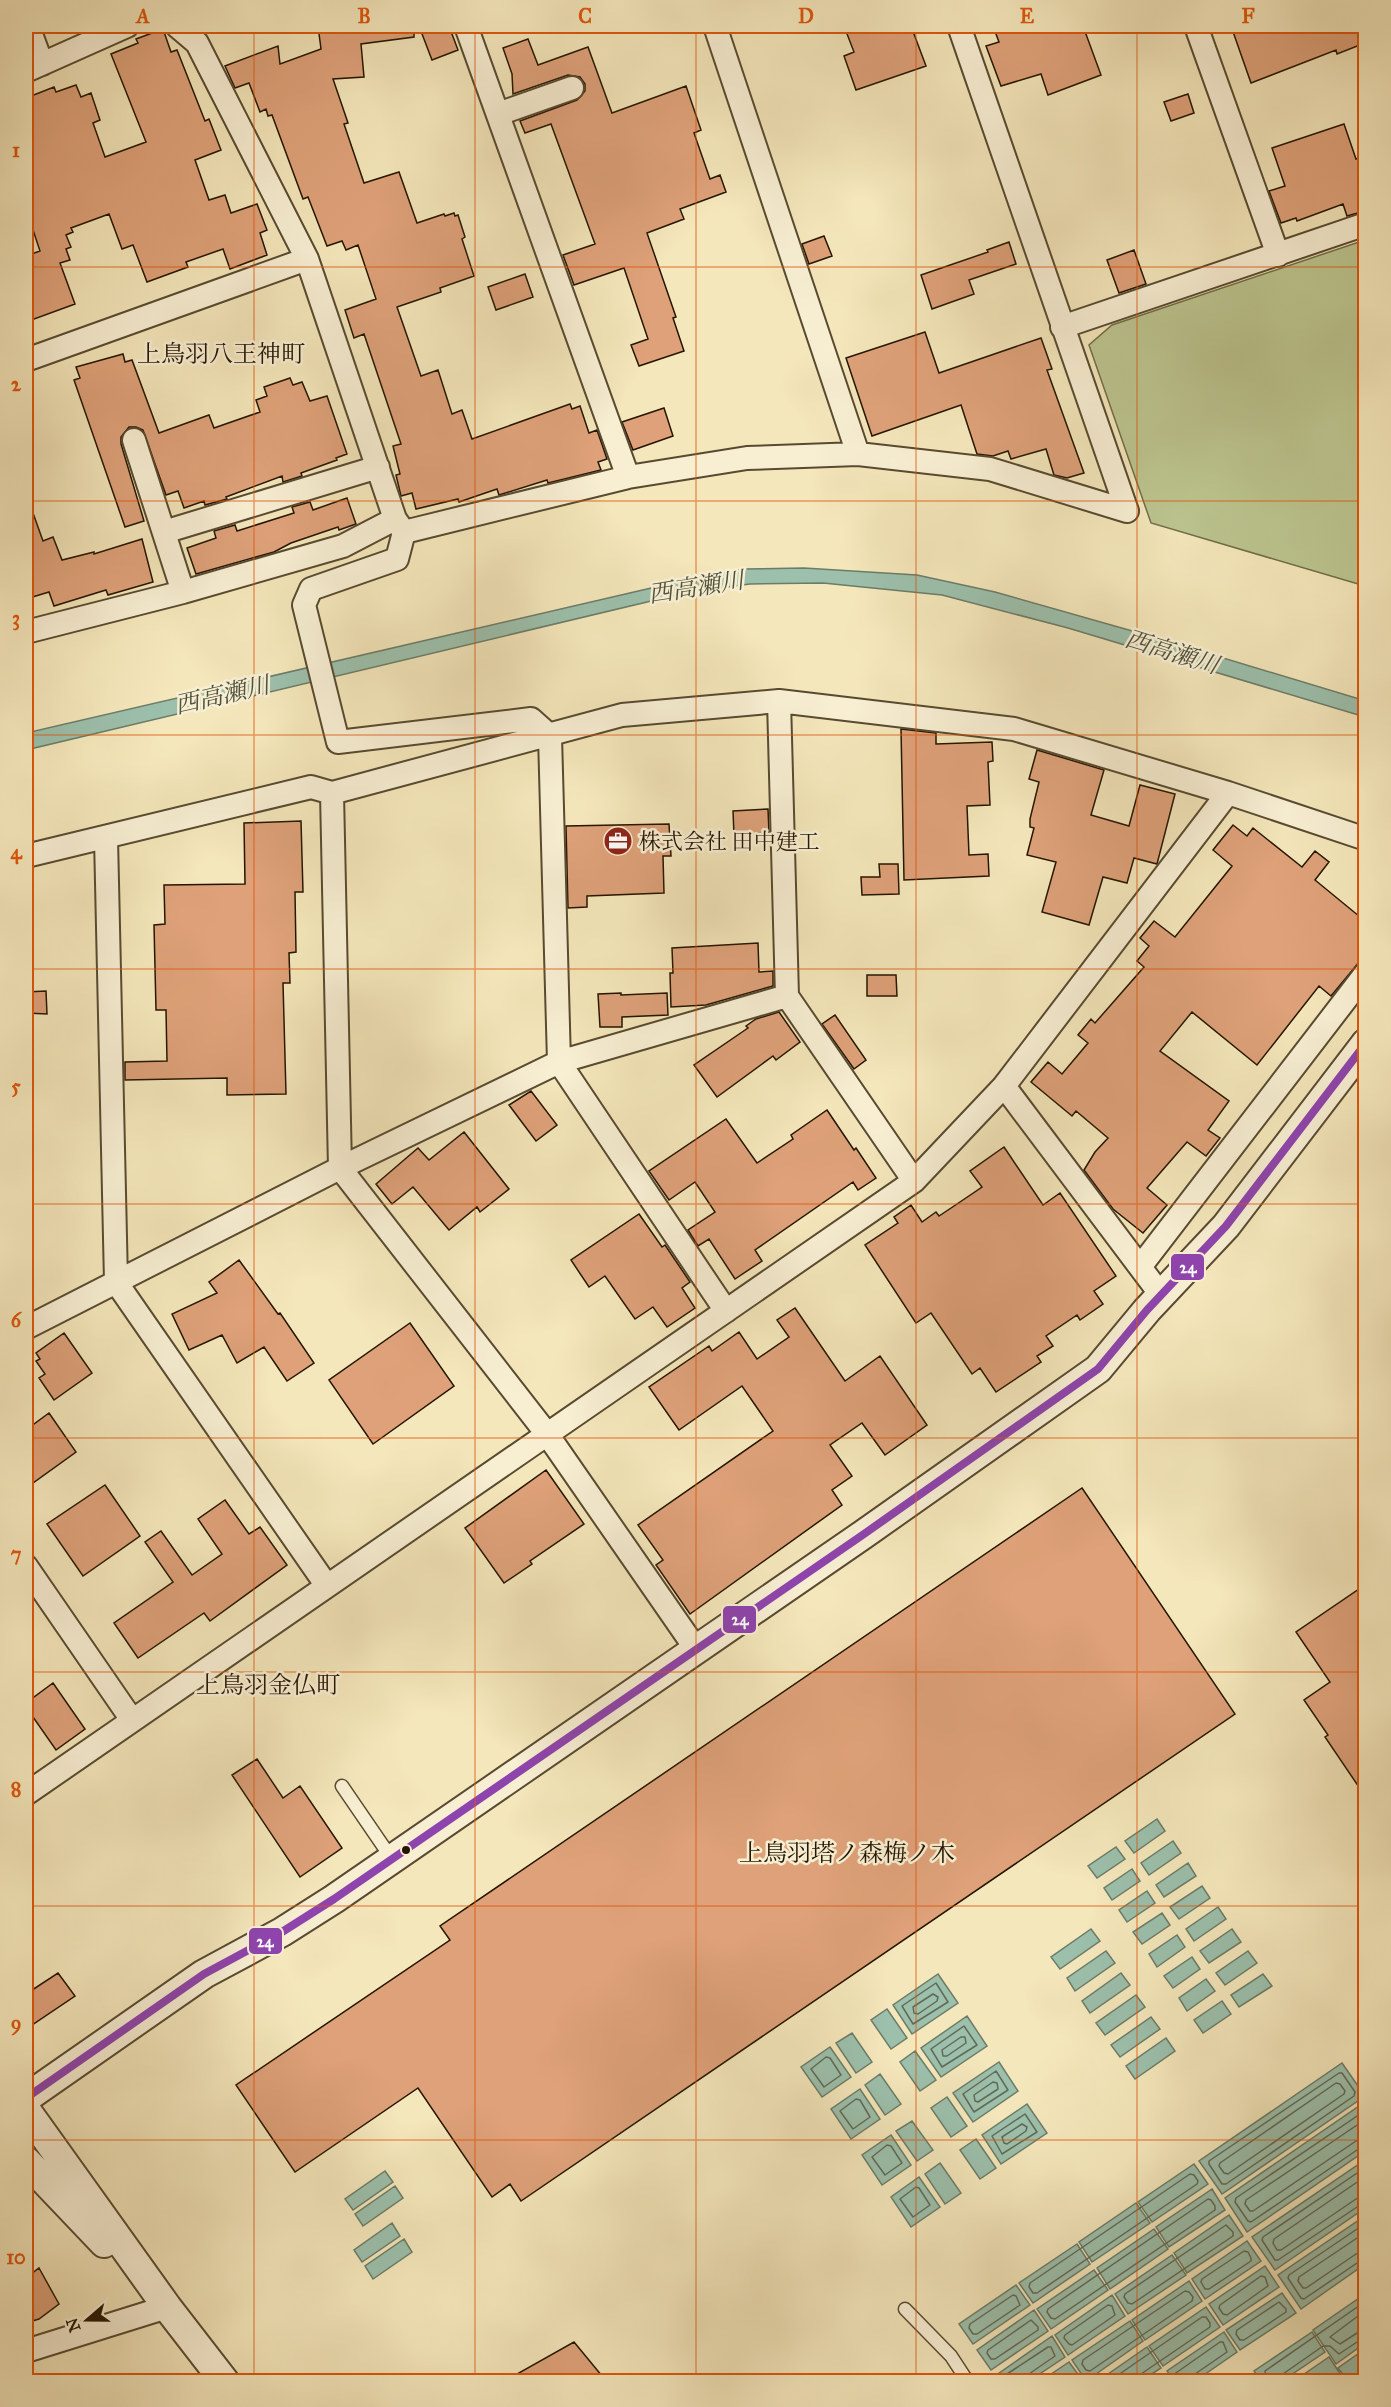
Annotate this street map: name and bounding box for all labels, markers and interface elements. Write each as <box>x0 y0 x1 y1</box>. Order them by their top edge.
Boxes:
text: A <box>134 4 150 28</box>
text: B <box>357 4 371 28</box>
text: C <box>578 4 592 28</box>
text: D <box>798 4 814 28</box>
text: E <box>1020 4 1035 28</box>
text: F <box>1241 4 1255 28</box>
text: 1 <box>12 138 20 162</box>
district label: 上鳥羽八王神町 <box>137 339 305 369</box>
text: 2 <box>11 372 22 396</box>
water label: 西高瀬川 <box>646 564 749 609</box>
text: 3 <box>12 606 20 631</box>
water label: 西高瀬川 <box>1122 624 1225 681</box>
water label: 西高瀬川 <box>172 669 275 720</box>
office icon: 株式会社 田中建工 <box>602 825 634 857</box>
place label: 株式会社 田中建工 <box>639 828 820 855</box>
text: 4 <box>10 840 22 865</box>
text: 5 <box>11 1074 21 1098</box>
line badge: 24 <box>1170 1253 1205 1281</box>
text: 24 <box>1180 1258 1197 1278</box>
text: 6 <box>11 1308 23 1332</box>
text: 7 <box>11 1542 22 1566</box>
line badge: 24 <box>722 1605 757 1634</box>
text: 24 <box>732 1610 749 1630</box>
district label: 上鳥羽金仏町 <box>196 1670 340 1700</box>
text: 8 <box>11 1777 21 1801</box>
district label: 上鳥羽塔ノ森梅ノ木 <box>739 1838 955 1868</box>
unlabelled marker <box>400 1844 412 1856</box>
line badge: 24 <box>248 1927 283 1955</box>
text: 24 <box>257 1932 274 1952</box>
text: 9 <box>11 2011 21 2036</box>
text: 10 <box>6 2245 26 2269</box>
north arrow <box>57 2290 117 2350</box>
text: N <box>62 2315 85 2335</box>

